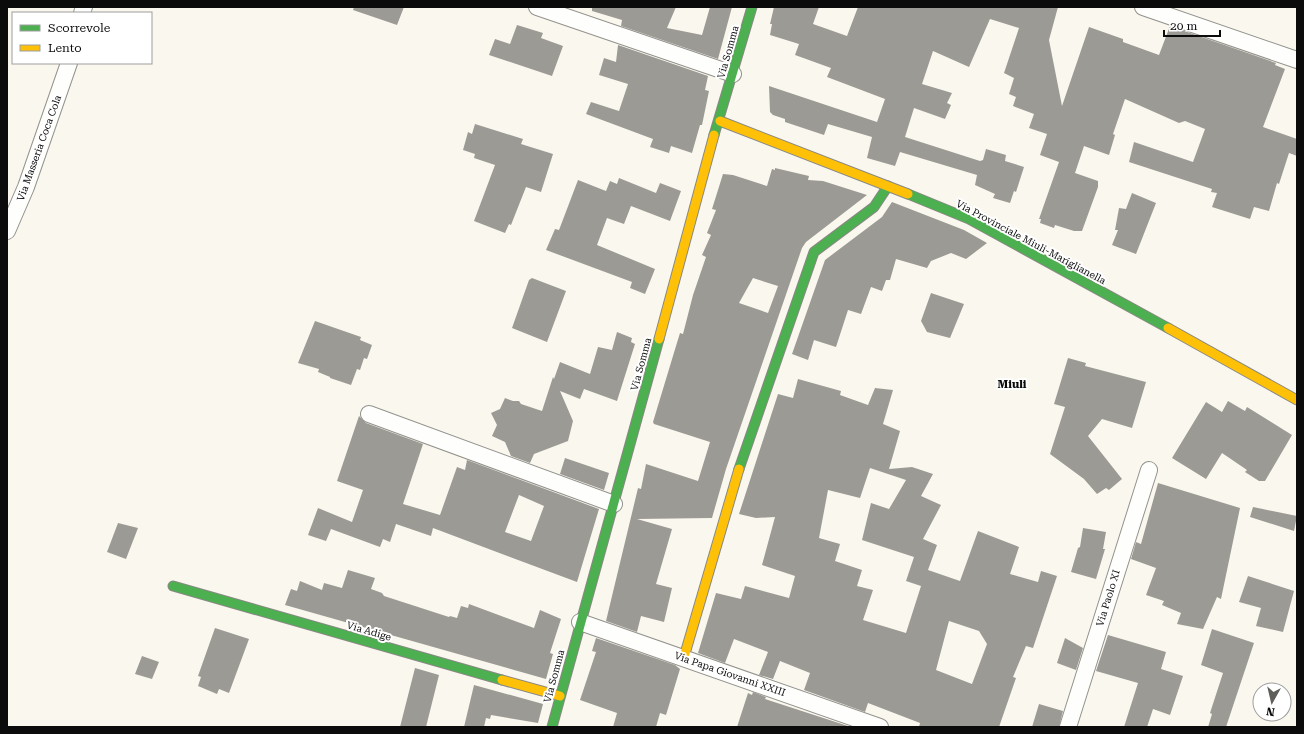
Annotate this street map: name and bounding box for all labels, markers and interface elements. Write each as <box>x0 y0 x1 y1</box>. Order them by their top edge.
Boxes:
legend <box>12 12 152 64</box>
scale bar <box>1164 12 1220 38</box>
text: 20 m <box>1170 19 1197 33</box>
text: Scorrevole <box>48 21 111 35</box>
street label: Via Somma <box>715 24 741 80</box>
text: Lento <box>48 41 82 55</box>
street label: Via Masseria Coca Cola <box>15 93 64 202</box>
street label: Via Provinciale Miuli-Mariglianella <box>954 198 1108 287</box>
street label: Via Somma <box>629 336 653 392</box>
district label: Miuli <box>998 378 1027 391</box>
street label: Via Paolo XI <box>1094 568 1122 628</box>
street label: Via Adige <box>346 619 393 643</box>
street label: Via Somma <box>542 648 566 704</box>
street label: Via Papa Giovanni XXIII <box>673 650 787 698</box>
north arrow <box>1252 682 1292 722</box>
text: N <box>1265 704 1276 718</box>

